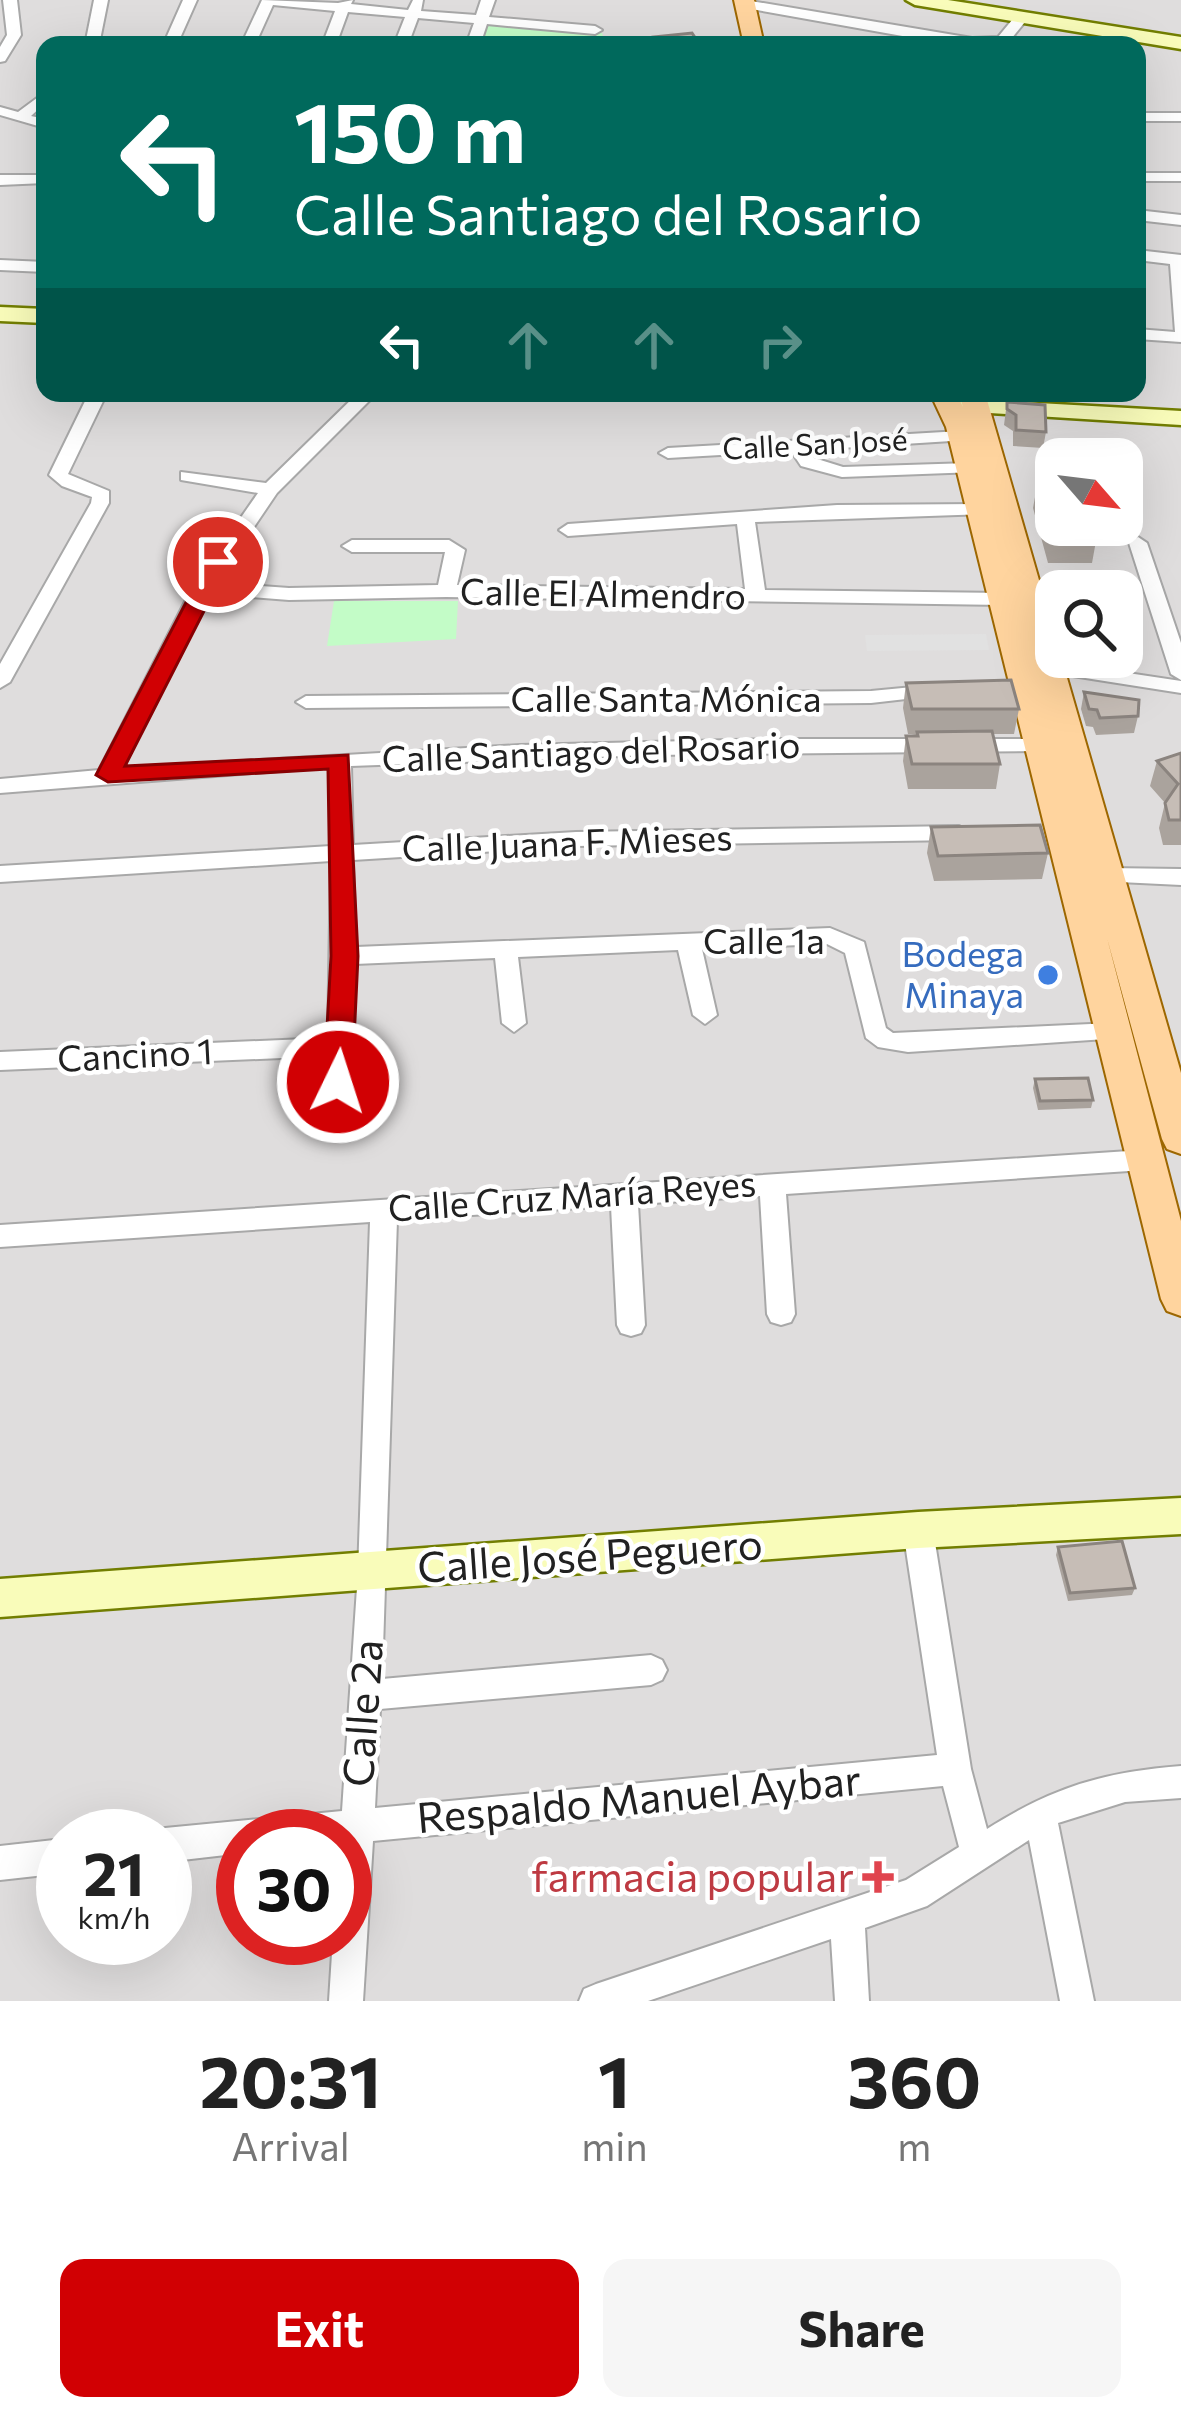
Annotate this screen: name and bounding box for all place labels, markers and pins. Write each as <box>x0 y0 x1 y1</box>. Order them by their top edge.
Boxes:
pin <box>167 511 269 613</box>
place label: Bodega Minaya <box>901 930 1024 1015</box>
marker: Bodega Minaya <box>1035 962 1061 988</box>
place label: farmacia popular <box>531 1849 854 1901</box>
marker: farmacia popular <box>865 1864 891 1890</box>

